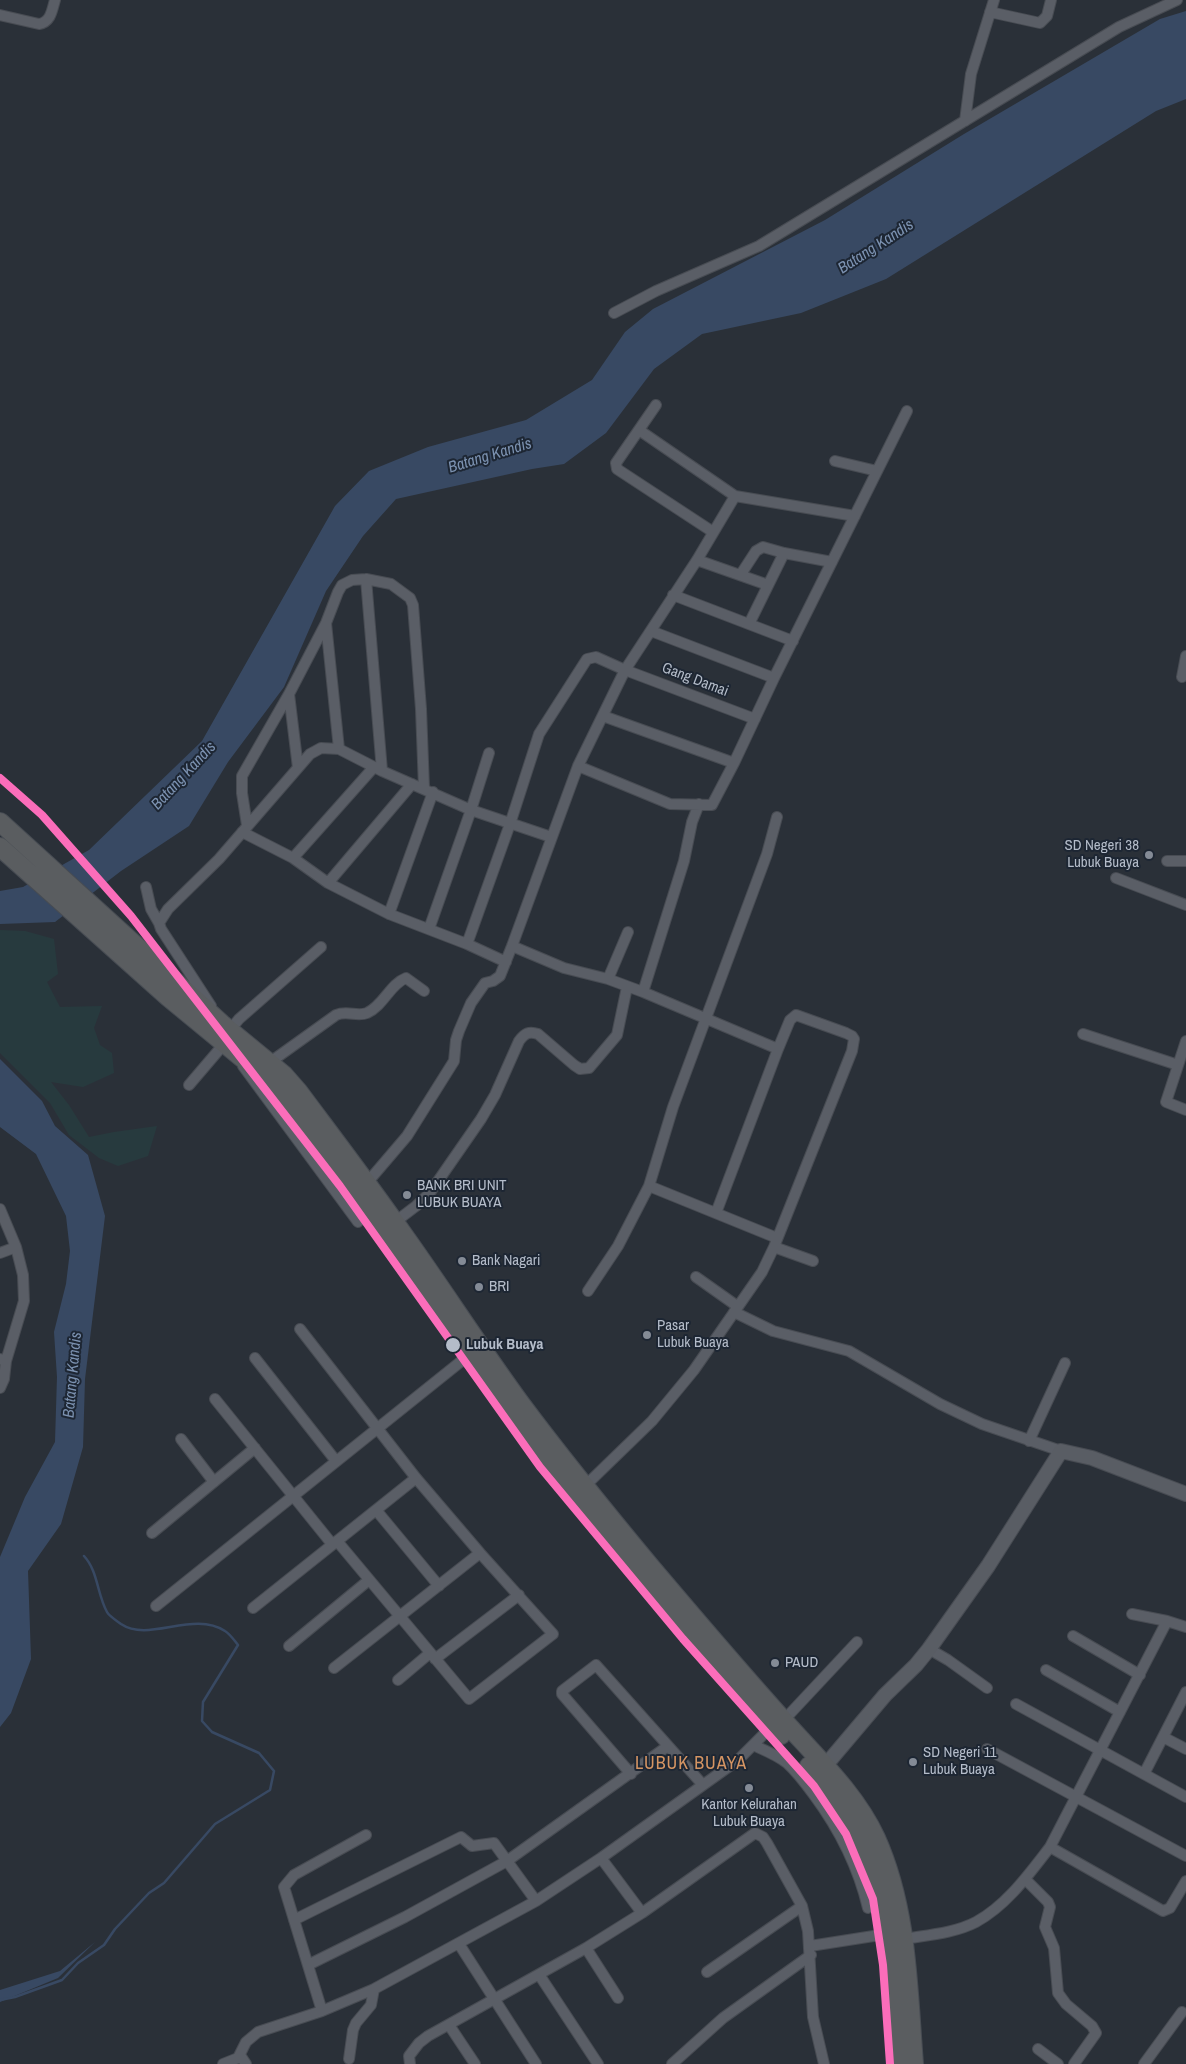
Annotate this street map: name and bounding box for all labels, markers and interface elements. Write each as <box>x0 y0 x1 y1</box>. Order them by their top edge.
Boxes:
water label: Batang Kandis <box>835 216 917 278</box>
water label: Batang Kandis <box>446 434 534 478</box>
street label: Gang Damai <box>659 659 731 701</box>
water label: Batang Kandis <box>148 738 220 814</box>
place label: SD Negeri 38 Lubuk Buaya <box>1064 837 1139 872</box>
marker: SD Negeri 38 Lubuk Buaya <box>1143 849 1155 861</box>
place label: BANK BRI UNIT LUBUK BUAYA <box>417 1177 507 1212</box>
marker: BANK BRI UNIT LUBUK BUAYA <box>401 1189 413 1201</box>
place label: Bank Nagari <box>472 1252 540 1270</box>
marker: Bank Nagari <box>456 1255 468 1267</box>
place label: BRI <box>489 1278 510 1296</box>
marker: BRI <box>473 1281 485 1293</box>
place label: Pasar Lubuk Buaya <box>657 1317 729 1352</box>
marker: Pasar Lubuk Buaya <box>641 1329 653 1341</box>
water label: Batang Kandis <box>60 1331 86 1419</box>
marker: Lubuk Buaya <box>444 1336 462 1354</box>
place label: Lubuk Buaya <box>466 1336 543 1354</box>
place label: PAUD <box>785 1654 818 1672</box>
marker: PAUD <box>769 1657 781 1669</box>
place label: SD Negeri 11 Lubuk Buaya <box>923 1744 997 1779</box>
district label: LUBUK BUAYA <box>634 1753 748 1775</box>
marker: SD Negeri 11 Lubuk Buaya <box>907 1756 919 1768</box>
marker: Kantor Kelurahan Lubuk Buaya <box>743 1782 755 1794</box>
place label: Kantor Kelurahan Lubuk Buaya <box>701 1796 797 1831</box>

